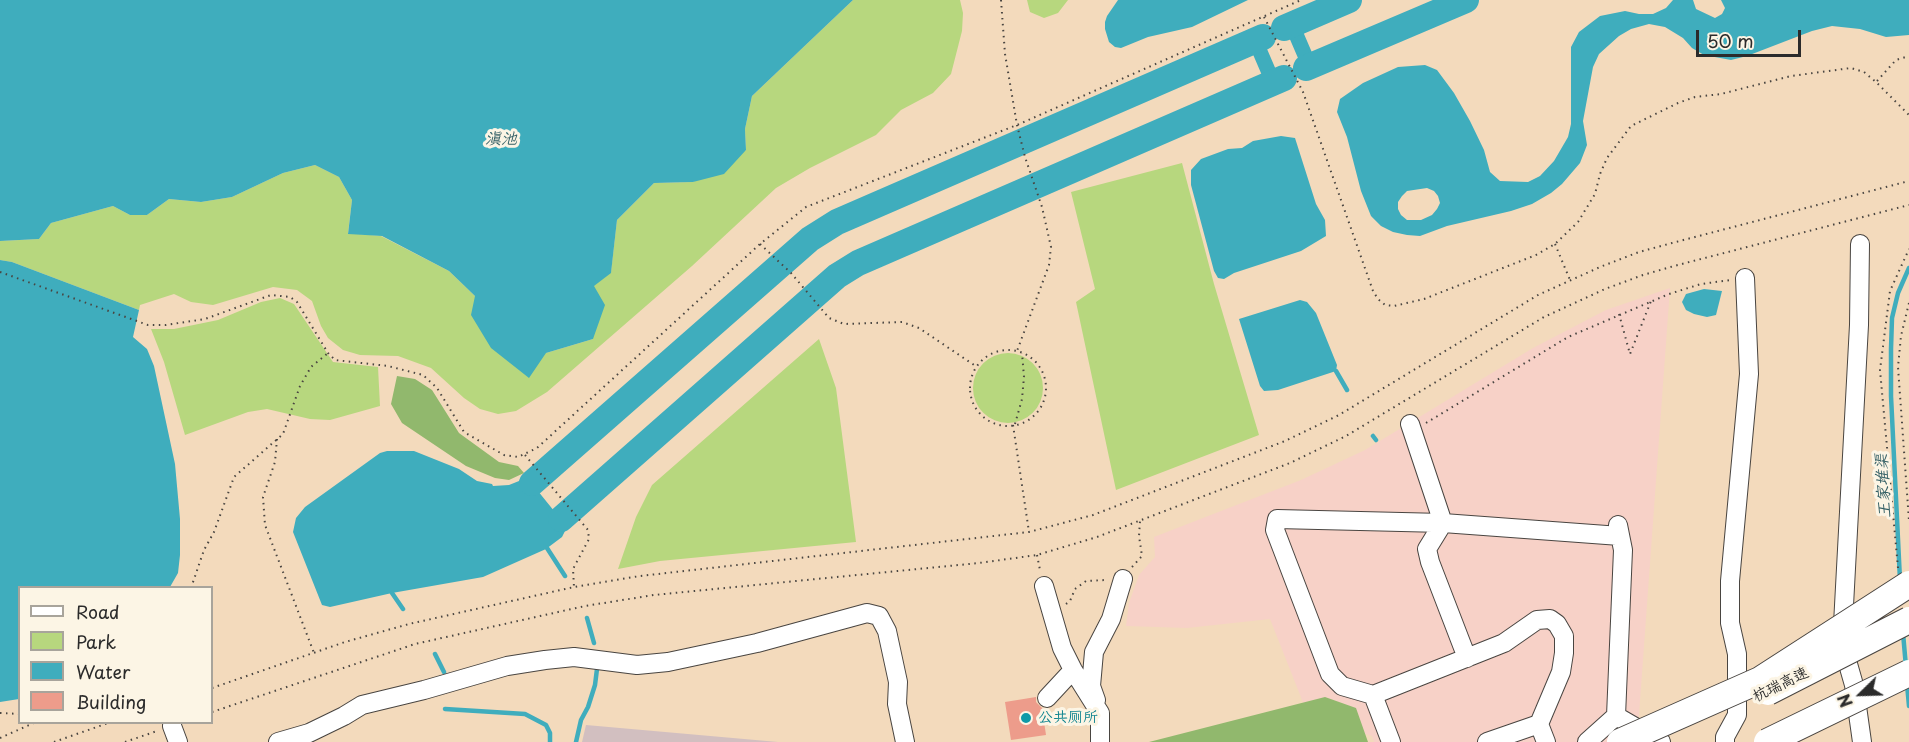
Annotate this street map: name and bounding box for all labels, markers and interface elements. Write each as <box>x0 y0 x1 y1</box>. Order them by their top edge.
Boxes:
scale bar <box>1699 18 1804 56</box>
text: 50 m <box>1707 27 1754 54</box>
water label: 滇池 <box>485 130 517 150</box>
water label: 王家堆渠 <box>1873 454 1895 518</box>
legend <box>18 586 213 724</box>
text: Road <box>76 598 120 625</box>
text: Park <box>76 628 116 655</box>
text: Water <box>76 658 130 685</box>
street label: 杭瑞高速 <box>1750 664 1812 706</box>
north arrow <box>1831 664 1891 724</box>
text: Building <box>76 688 146 715</box>
text: N <box>1831 691 1858 712</box>
place label: 公共厕所 <box>1038 709 1098 727</box>
marker: 公共厕所 <box>1019 711 1033 725</box>

